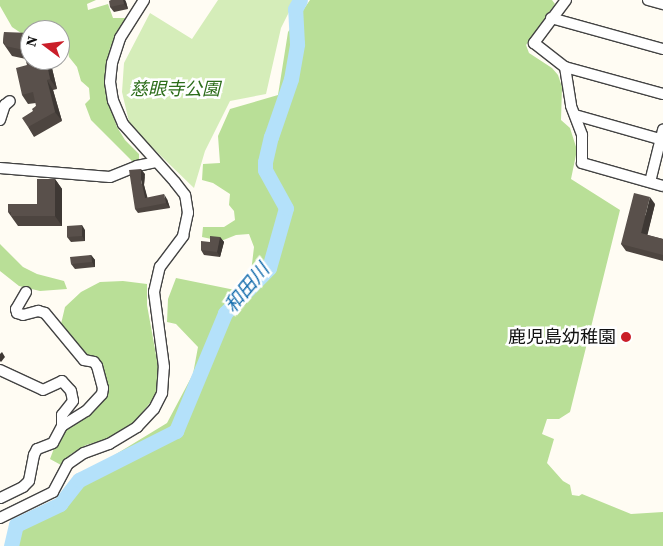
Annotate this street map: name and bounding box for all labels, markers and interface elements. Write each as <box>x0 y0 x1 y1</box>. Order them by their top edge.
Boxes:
north arrow <box>20 20 70 70</box>
text: N <box>20 34 42 49</box>
park label: 慈眼寺公園 <box>130 78 220 100</box>
water label: 和田川 <box>220 259 274 317</box>
place label: 鹿児島幼稚園 <box>508 326 616 348</box>
marker: 鹿児島幼稚園 <box>620 331 632 343</box>

